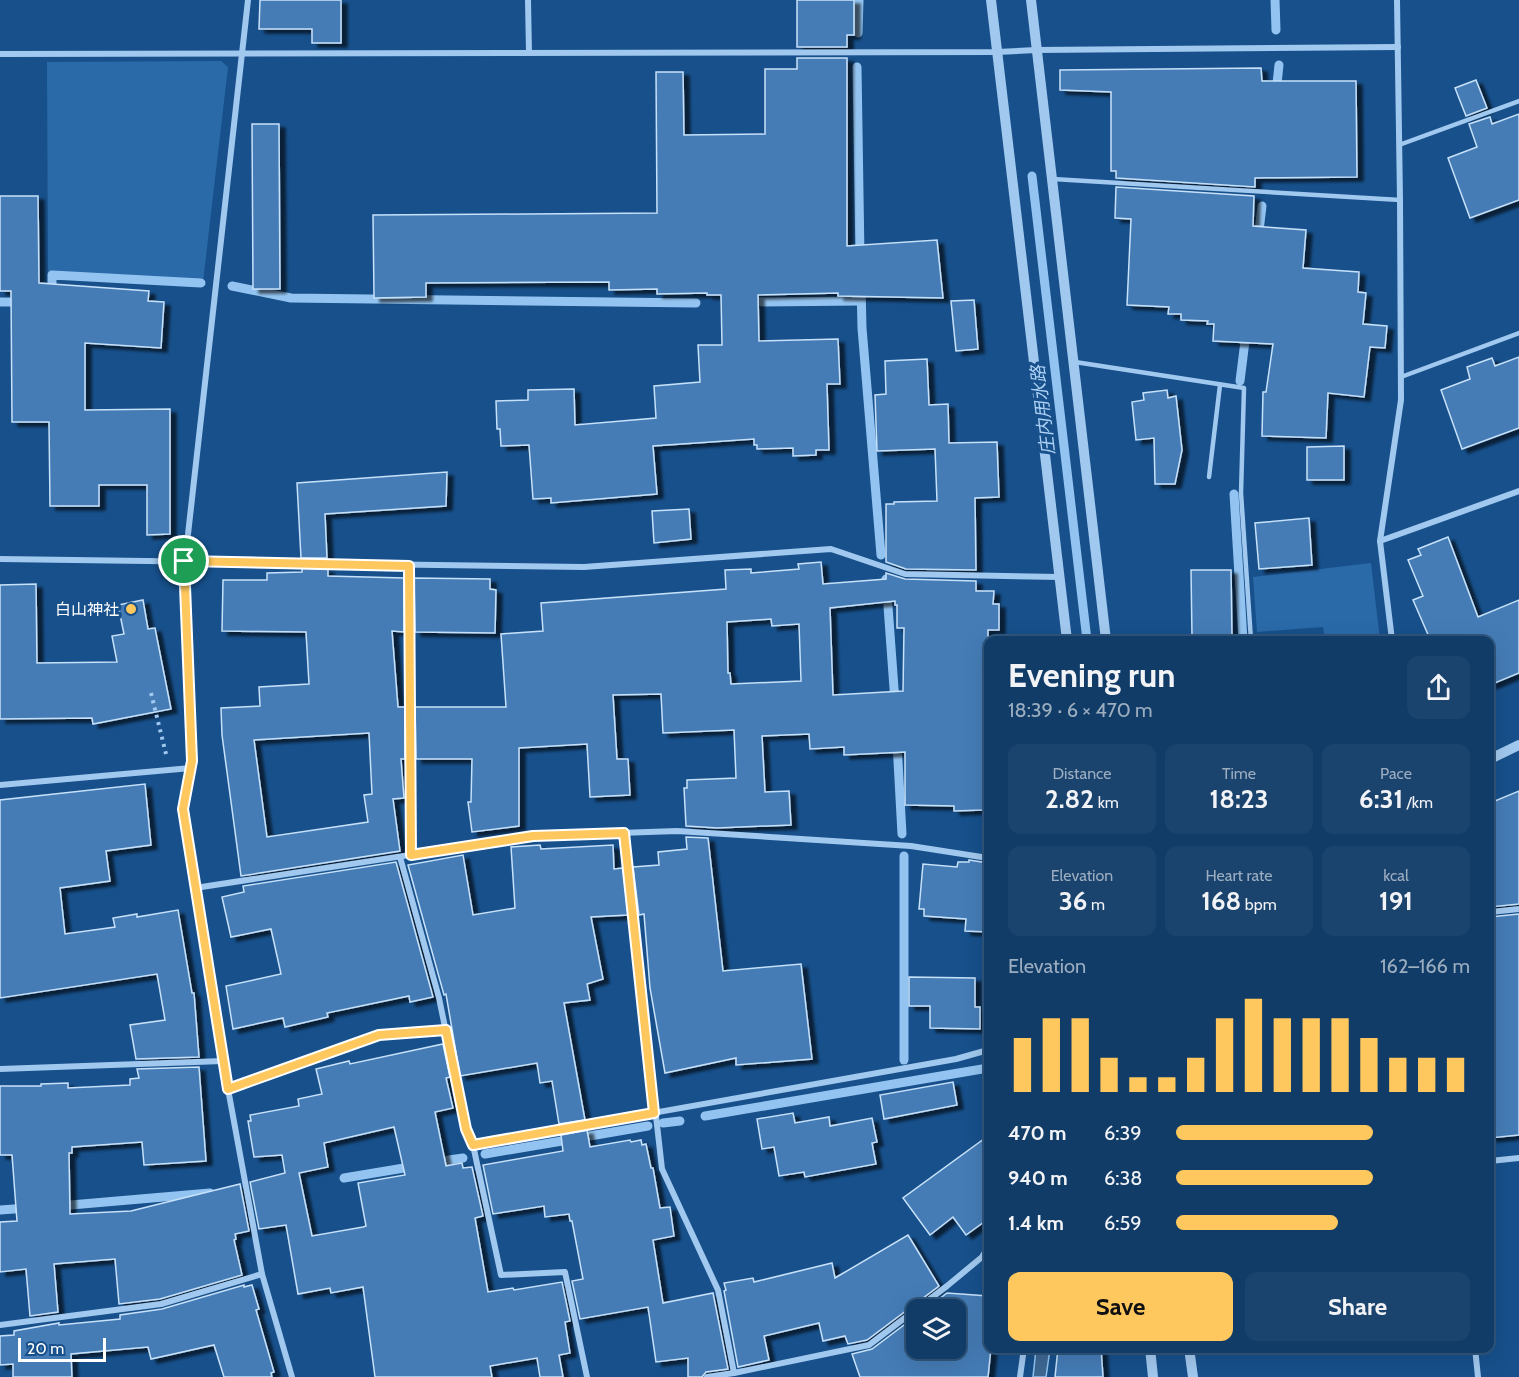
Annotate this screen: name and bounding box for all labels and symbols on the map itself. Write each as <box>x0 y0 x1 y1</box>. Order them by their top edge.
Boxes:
water label: 庄内用水路 <box>1026 362 1059 456</box>
pin <box>158 535 209 586</box>
place label: 白山神社 <box>55 600 119 619</box>
marker: 白山神社 <box>124 602 138 616</box>
scale bar <box>18 1335 106 1362</box>

